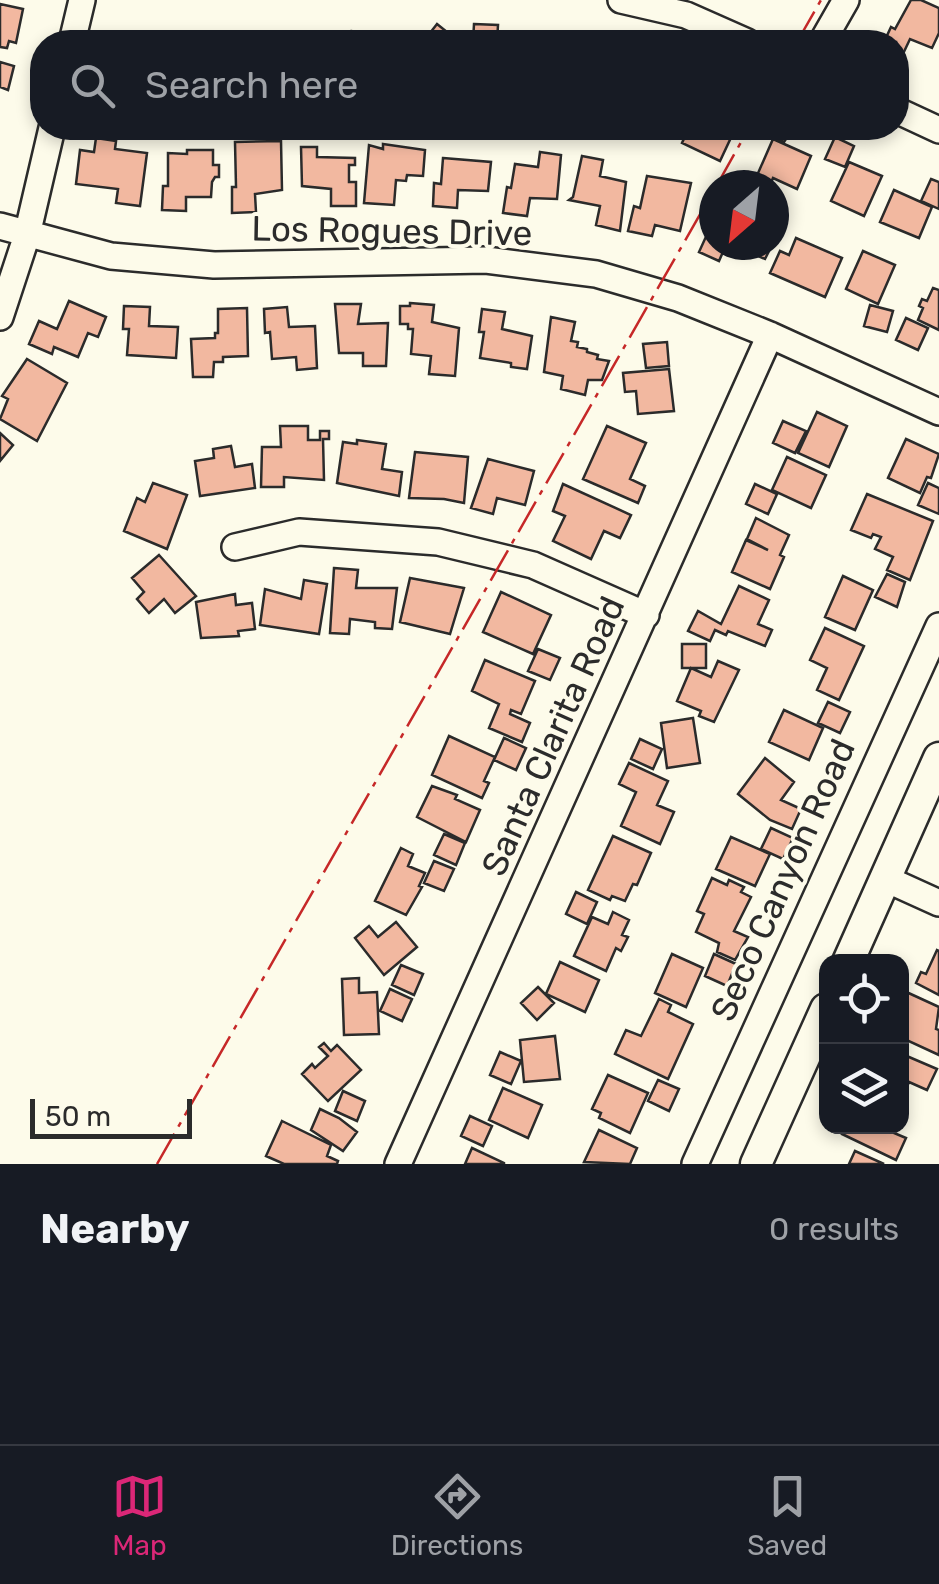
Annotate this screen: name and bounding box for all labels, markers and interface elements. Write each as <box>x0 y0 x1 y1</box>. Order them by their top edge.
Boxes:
search box <box>30 30 909 140</box>
icon: search <box>65 58 120 113</box>
text: Search here <box>145 62 358 108</box>
north arrow <box>699 170 789 260</box>
street label: Los Rogues Drive <box>251 208 533 254</box>
street label: Santa Clarita Road <box>473 590 633 882</box>
street label: Seco Canyon Road <box>702 733 864 1027</box>
map controls <box>819 954 909 1134</box>
button: locate <box>819 954 909 1044</box>
button: layers <box>819 1044 909 1134</box>
scale bar <box>30 1094 192 1138</box>
text: 50 m <box>45 1100 111 1133</box>
text: Nearby <box>40 1204 190 1254</box>
text: 0 results <box>769 1210 899 1248</box>
tab: Map <box>112 1469 167 1562</box>
tab: Directions <box>391 1469 523 1562</box>
tab: Saved <box>747 1469 827 1562</box>

